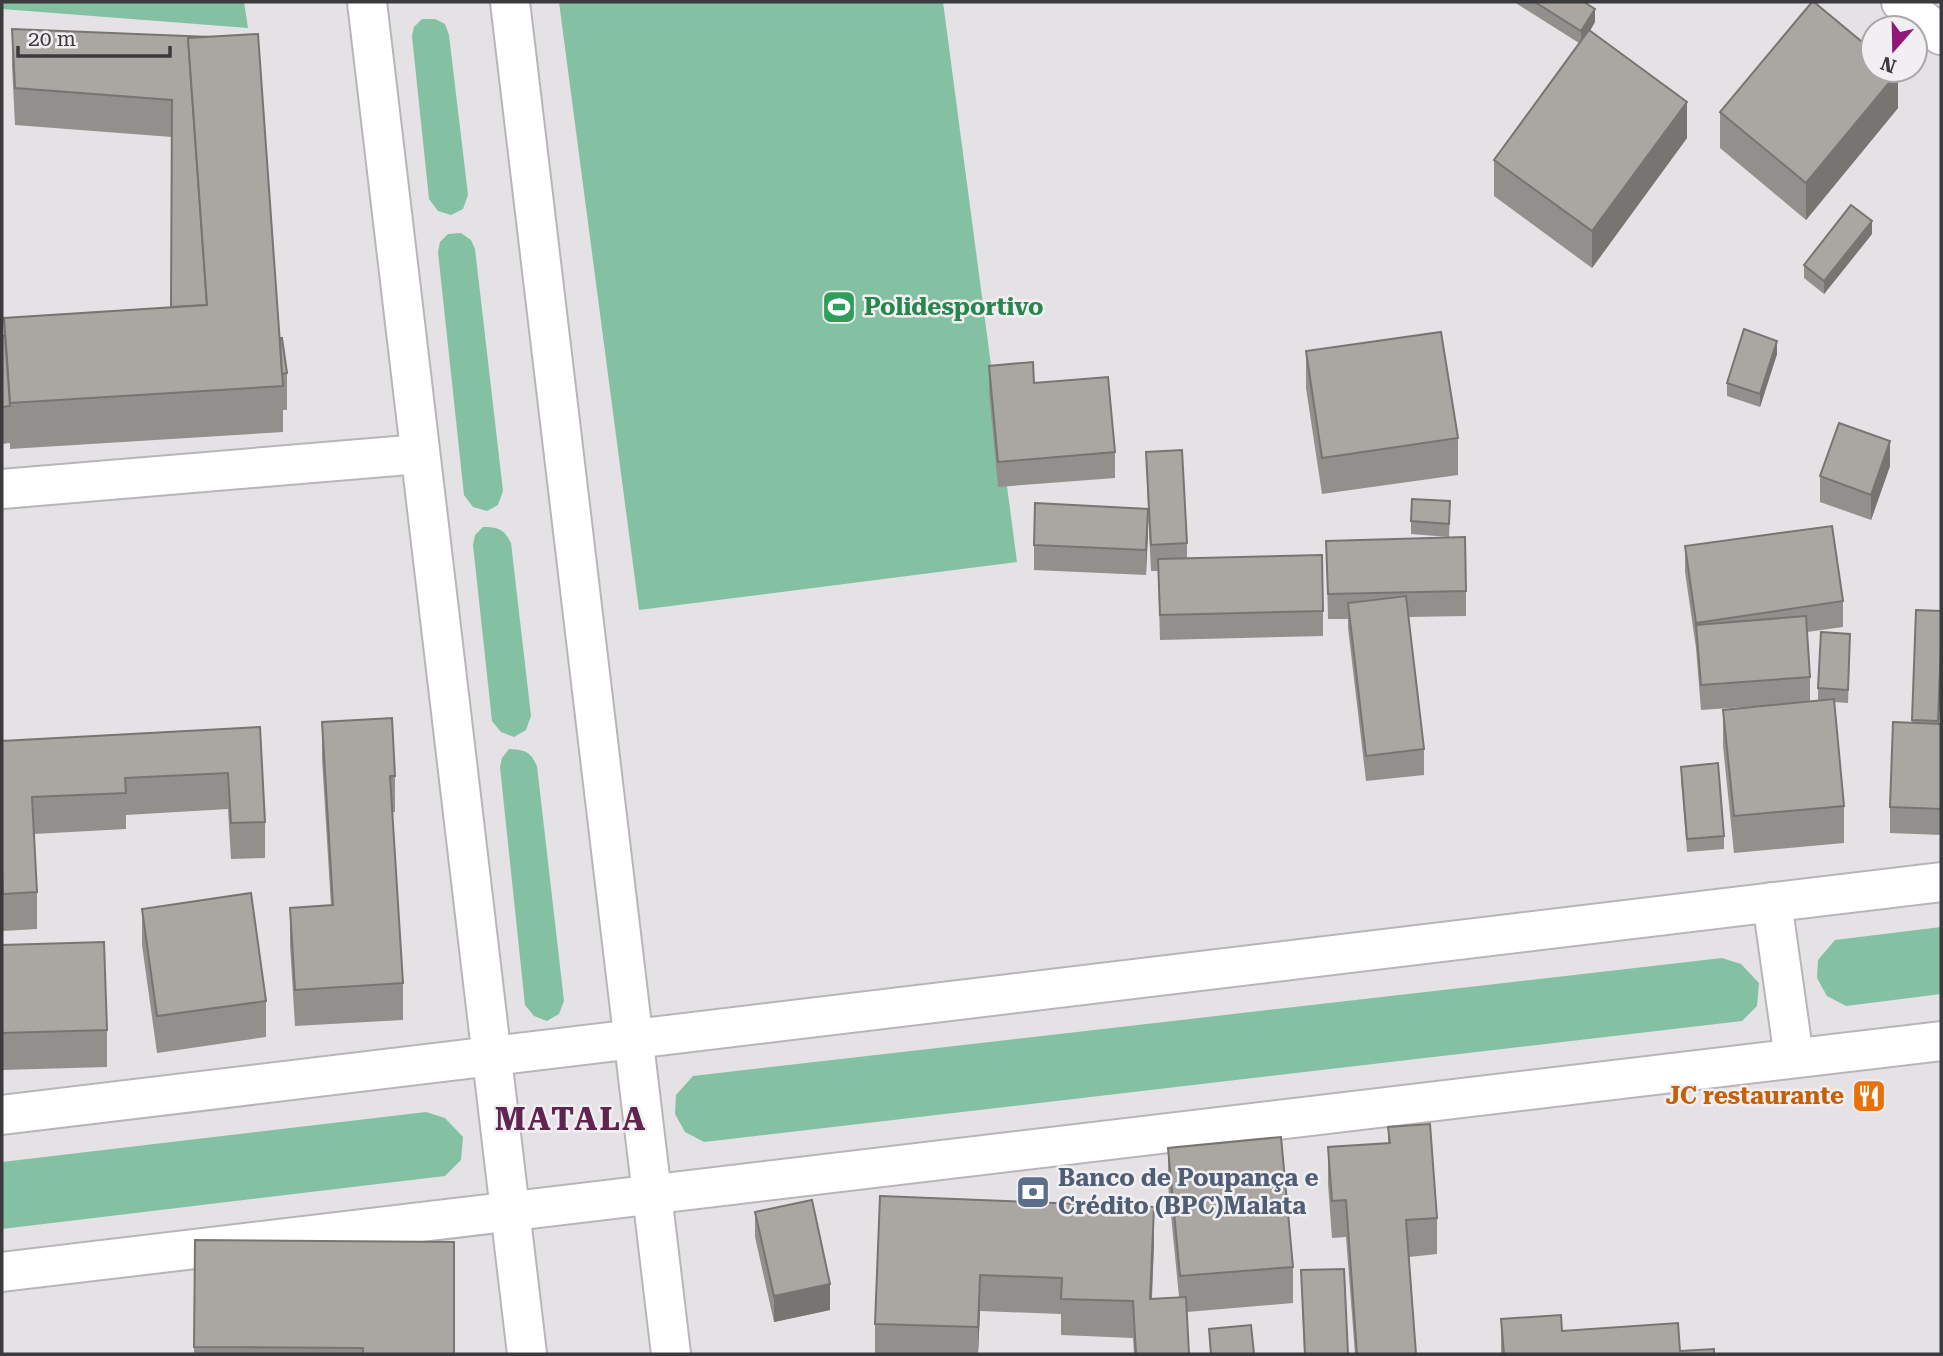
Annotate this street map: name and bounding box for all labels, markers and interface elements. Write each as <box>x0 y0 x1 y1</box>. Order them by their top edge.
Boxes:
scale bar <box>18 14 170 58</box>
north arrow <box>1859 14 1929 84</box>
text: 20 m <box>28 27 76 51</box>
text: N <box>1877 51 1899 78</box>
sports icon: Polidesportivo <box>820 288 858 326</box>
place label: Polidesportivo <box>864 293 1044 321</box>
restaurant icon: JC restaurante <box>1850 1077 1888 1115</box>
place label: JC restaurante <box>1666 1082 1844 1110</box>
district label: MATALA <box>495 1100 647 1138</box>
place label: Banco de Poupança e Crédito (BPC)Malata <box>1058 1164 1319 1220</box>
bank icon: Banco de Poupança e Crédito (BPC)Malata <box>1014 1173 1052 1211</box>

